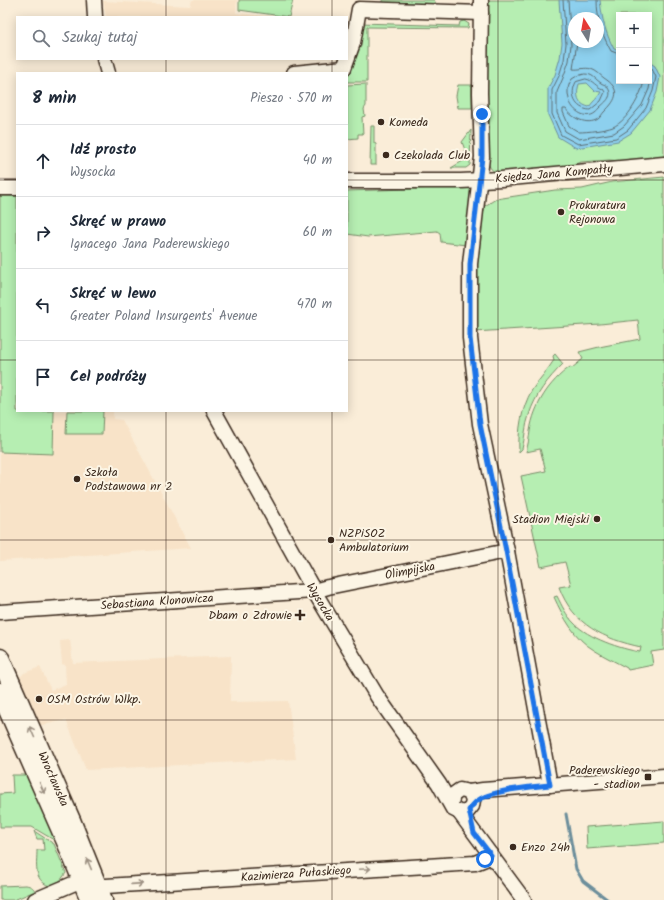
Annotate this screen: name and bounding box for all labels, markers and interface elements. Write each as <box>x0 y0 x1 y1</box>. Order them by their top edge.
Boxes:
north arrow <box>568 12 604 48</box>
map controls <box>616 12 652 84</box>
button: + <box>616 12 652 48</box>
search box <box>16 16 348 60</box>
text: Szukaj tutaj <box>62 26 137 50</box>
icon: search <box>30 27 52 49</box>
button: − <box>616 48 652 84</box>
text: 8 min <box>32 85 76 112</box>
text: Pieszo · 570 m <box>250 88 332 109</box>
route end <box>473 105 491 123</box>
place label: Komeda <box>389 113 428 132</box>
marker: Komeda <box>376 117 386 127</box>
text: Idź prosto <box>70 138 136 162</box>
place label: Czekolada Club <box>394 146 471 165</box>
icon: ahead <box>32 150 54 172</box>
text: 40 m <box>303 150 332 171</box>
marker: Czekolada Club <box>381 150 391 160</box>
street label: Księdza Jana Kompałły <box>494 159 614 189</box>
text: Wysocka <box>70 162 116 183</box>
place label: Prokuratura Rejonowa <box>569 196 626 229</box>
marker: Prokuratura Rejonowa <box>556 207 566 217</box>
text: Skręć w prawo <box>70 210 166 234</box>
icon: right <box>32 222 54 244</box>
text: 60 m <box>303 222 332 243</box>
text: Ignacego Jana Paderewskiego <box>70 234 230 255</box>
text: Skręć w lewo <box>70 282 156 306</box>
icon: left <box>32 294 54 316</box>
text: 470 m <box>297 294 332 315</box>
text: Greater Poland Insurgents' Avenue <box>70 306 257 327</box>
text: Cel podróży <box>70 365 146 389</box>
icon: arrive <box>32 366 54 388</box>
place label: Szkoła Podstawowa nr 2 <box>85 463 173 496</box>
marker: Szkoła Podstawowa nr 2 <box>72 474 82 484</box>
place label: Stadion Miejski <box>512 510 590 529</box>
marker: Stadion Miejski <box>592 514 602 524</box>
place label: NZPiSOZ Ambulatorium <box>339 524 409 557</box>
marker: NZPiSOZ Ambulatorium <box>326 535 336 545</box>
street label: Olimpijska <box>383 557 437 585</box>
street label: Wysocka <box>301 579 339 625</box>
street label: Sebastiana Klonowicza <box>100 589 215 615</box>
place label: Dbam o Zdrowie <box>209 606 293 625</box>
marker: Dbam o Zdrowie <box>295 610 305 620</box>
place label: OSM Ostrów Wlkp. <box>47 690 141 709</box>
marker: OSM Ostrów Wlkp. <box>34 694 44 704</box>
one-way arrow <box>28 726 35 738</box>
street label: Wrocławska <box>32 748 74 810</box>
place label: Paderewskiego - stadion <box>569 761 640 794</box>
marker: Paderewskiego - stadion <box>643 772 653 782</box>
one-way arrow <box>39 781 46 793</box>
place label: Enzo 24h <box>521 838 570 857</box>
marker: Enzo 24h <box>508 842 518 852</box>
route start <box>476 850 494 868</box>
one-way arrow <box>85 858 93 870</box>
street label: Kazimierza Pułaskiego <box>240 861 352 887</box>
one-way arrow <box>358 866 371 873</box>
one-way arrow <box>130 881 143 888</box>

